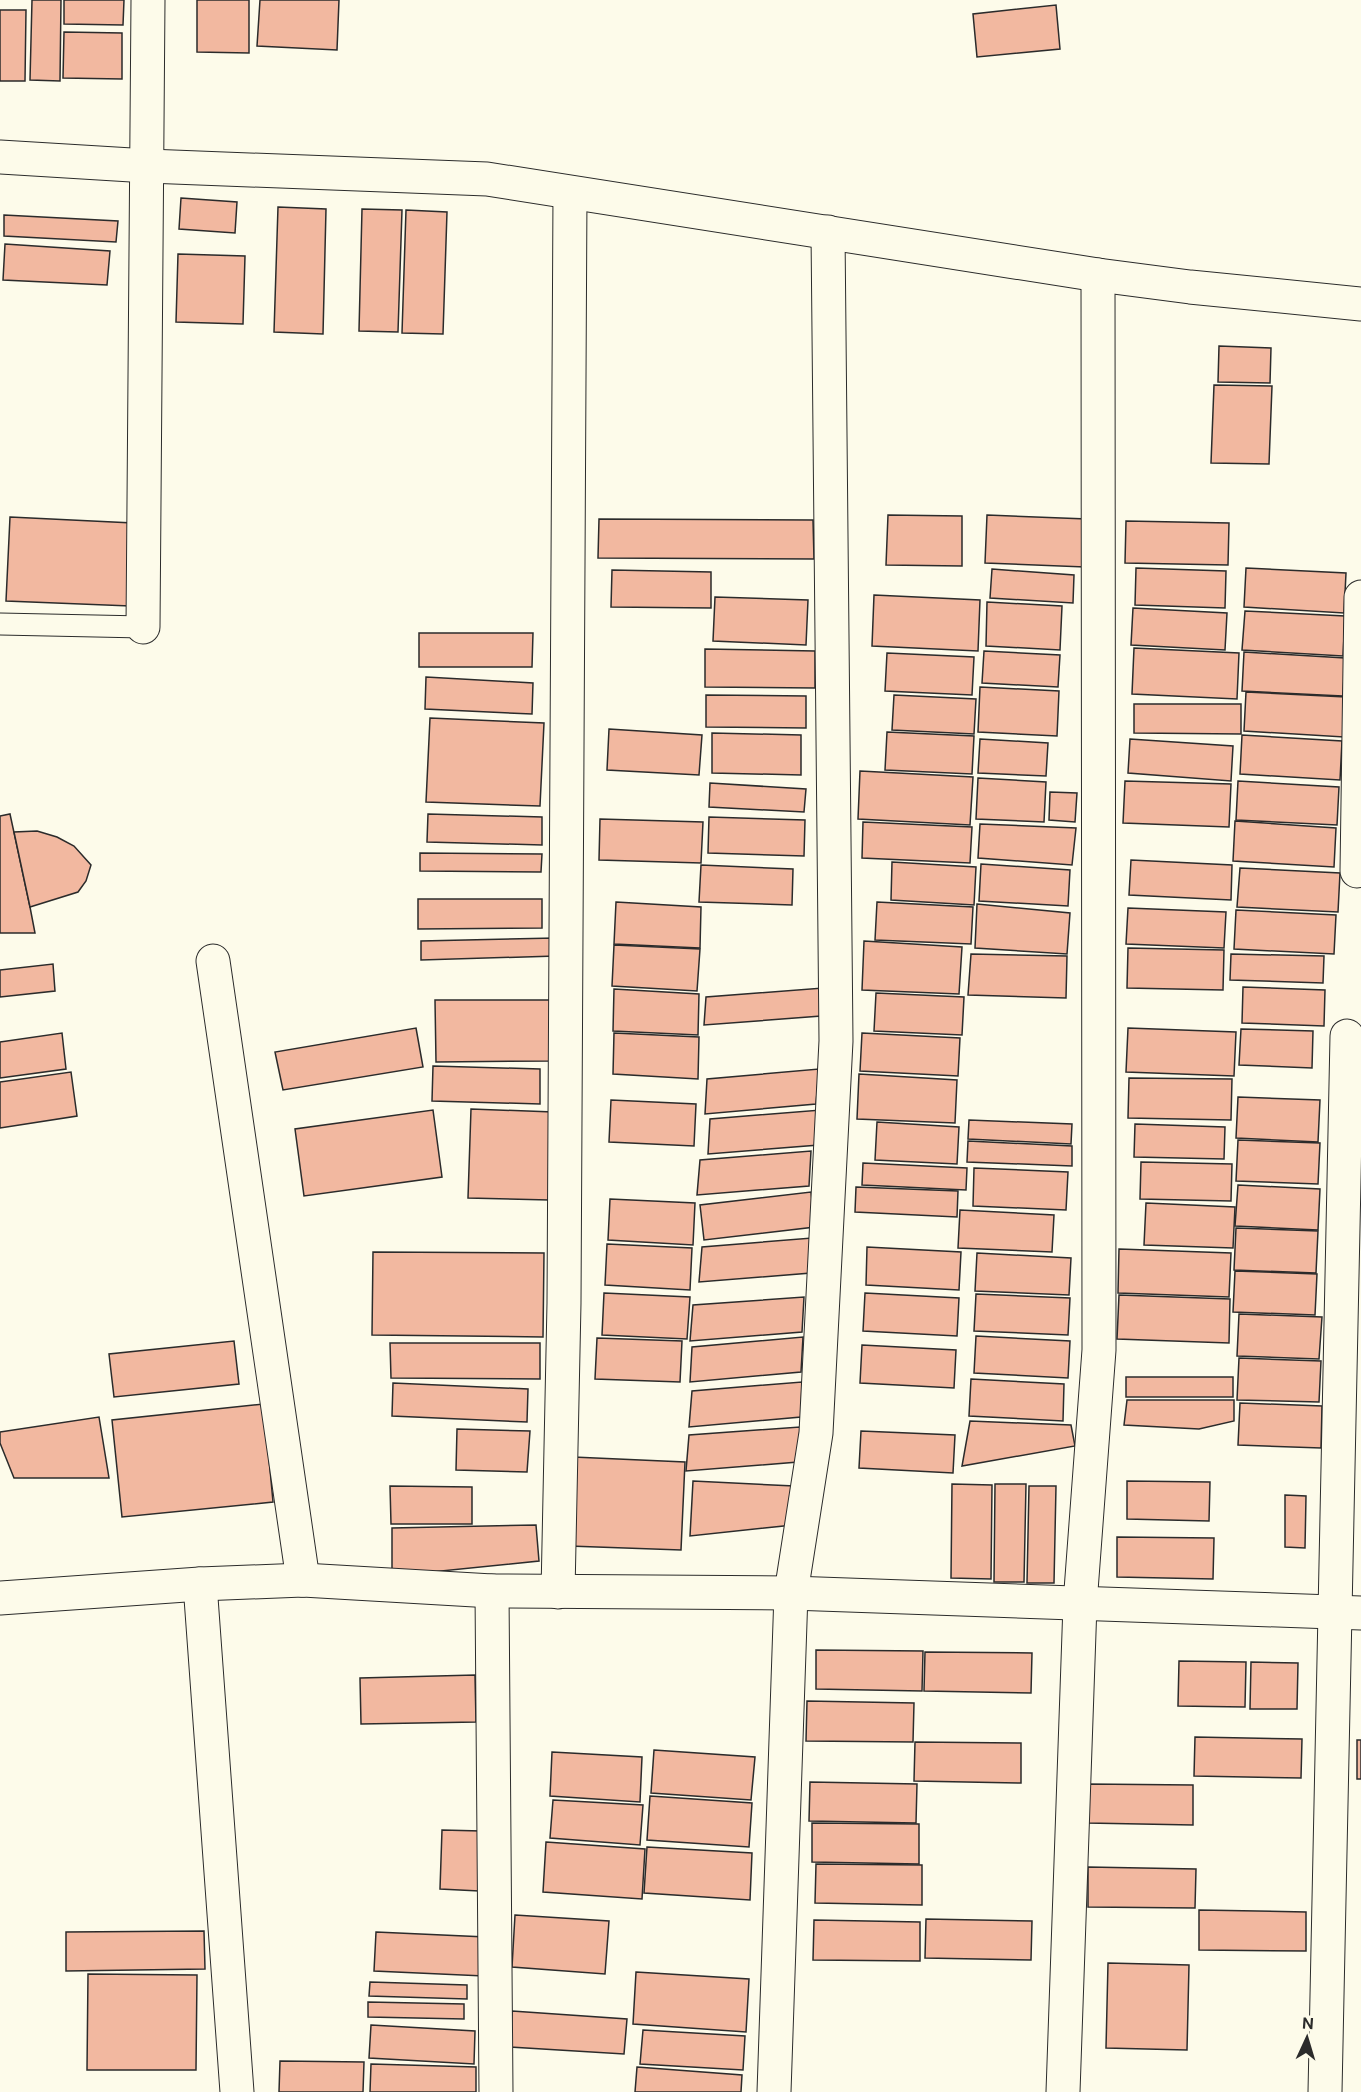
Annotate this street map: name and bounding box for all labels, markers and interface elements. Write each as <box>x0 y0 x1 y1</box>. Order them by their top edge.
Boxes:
north arrow <box>1277 2008 1337 2068</box>
text: N <box>1301 2013 1315 2034</box>

